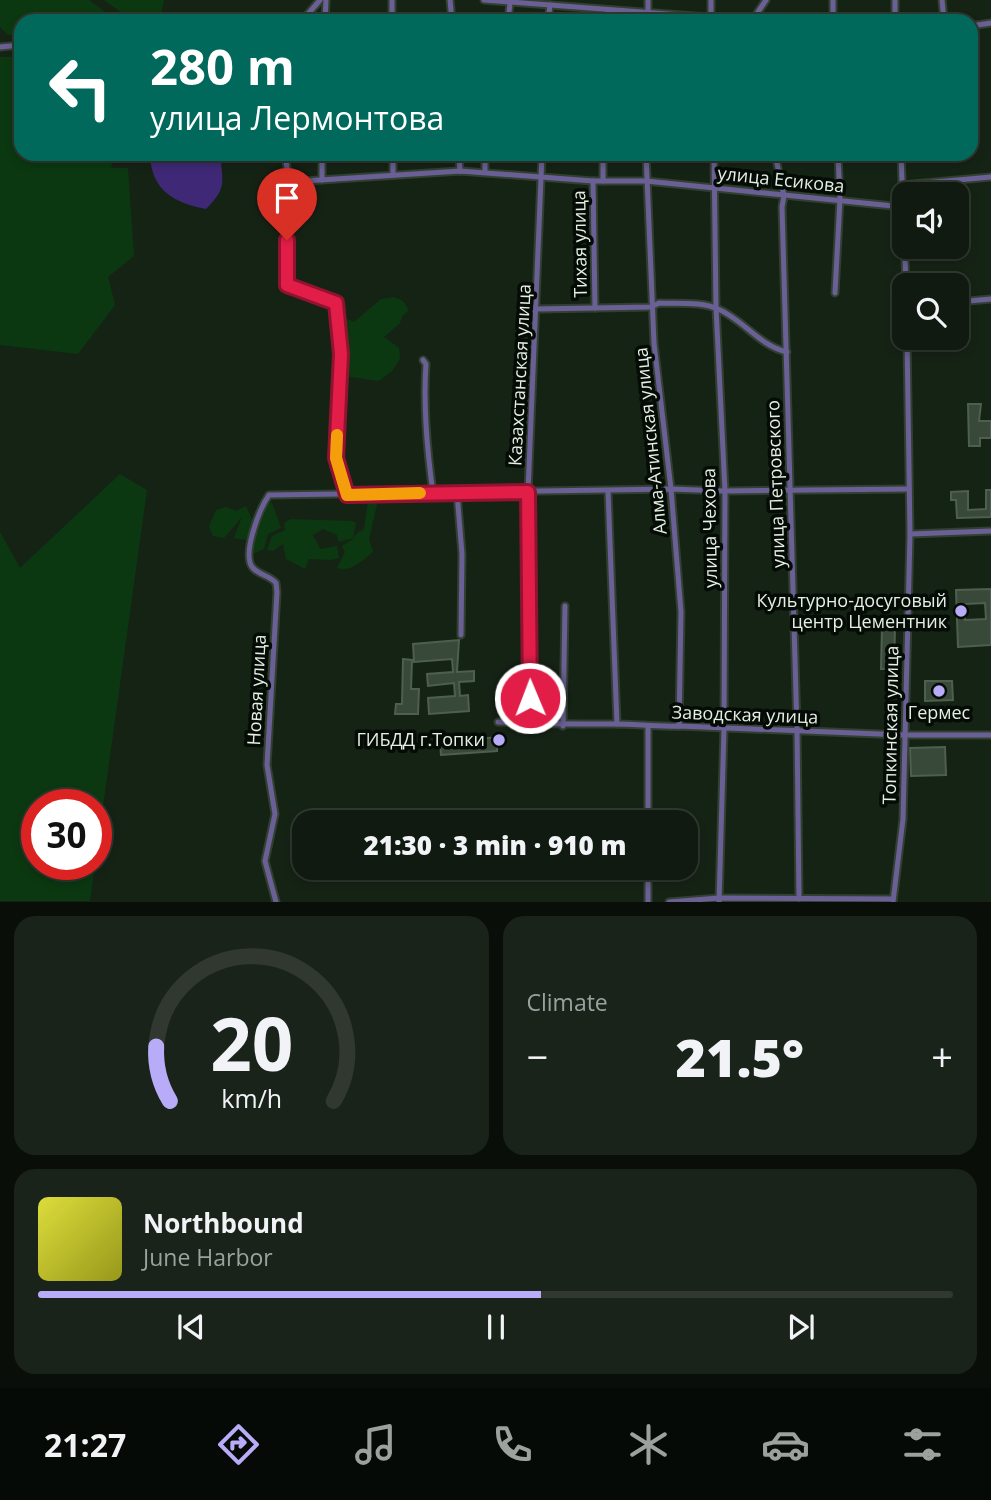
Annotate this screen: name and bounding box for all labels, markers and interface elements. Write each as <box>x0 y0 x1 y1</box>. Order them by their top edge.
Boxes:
text: 280 m <box>150 33 295 99</box>
icon: left <box>35 42 126 133</box>
text: улица Лермонтова <box>150 96 444 139</box>
street label: улица Есикова <box>717 160 846 198</box>
pin <box>257 168 317 240</box>
icon: arrive <box>268 179 306 217</box>
map controls <box>892 182 969 350</box>
button: sound <box>892 182 969 259</box>
street label: Тихая улица <box>566 190 592 298</box>
button: search <box>892 273 969 350</box>
street label: Казахстанская улица <box>502 283 536 467</box>
street label: Алма-Атинская улица <box>628 346 672 536</box>
street label: улица Петровского <box>760 400 790 568</box>
street label: улица Чехова <box>696 468 722 588</box>
place label: Культурно-досуговый центр Цементник <box>757 588 948 633</box>
marker: Культурно-досуговый центр Цементник <box>953 603 969 619</box>
street label: Новая улица <box>241 634 271 746</box>
street label: Топкинская улица <box>877 645 903 805</box>
position arrow <box>493 661 567 735</box>
marker: Гермес <box>931 683 947 699</box>
street label: Заводская улица <box>671 699 819 729</box>
place label: Гермес <box>908 700 971 724</box>
place label: ГИБДД г.Топки <box>357 727 485 751</box>
marker: ГИБДД г.Топки <box>491 732 507 748</box>
speed limit sign: 30 <box>21 789 112 880</box>
text: 21:30 · 3 min · 910 m <box>364 827 626 863</box>
text: Climate <box>527 986 608 1018</box>
text: 20 <box>210 994 293 1093</box>
text: 21.5° <box>676 1021 804 1092</box>
text: − <box>527 1030 548 1082</box>
text: + <box>931 1030 953 1082</box>
text: km/h <box>221 1081 282 1115</box>
text: Northbound <box>143 1205 304 1241</box>
text: June Harbor <box>143 1241 273 1273</box>
icon: previous <box>172 1308 210 1346</box>
icon: pause <box>477 1308 515 1346</box>
icon: next <box>782 1308 820 1346</box>
icon: directions <box>214 1420 263 1469</box>
icon: music <box>351 1420 400 1469</box>
icon: phone <box>488 1420 537 1469</box>
icon: climate <box>624 1420 673 1469</box>
icon: car <box>761 1420 810 1469</box>
icon: filters <box>898 1420 947 1469</box>
text: 21:27 <box>44 1423 126 1466</box>

